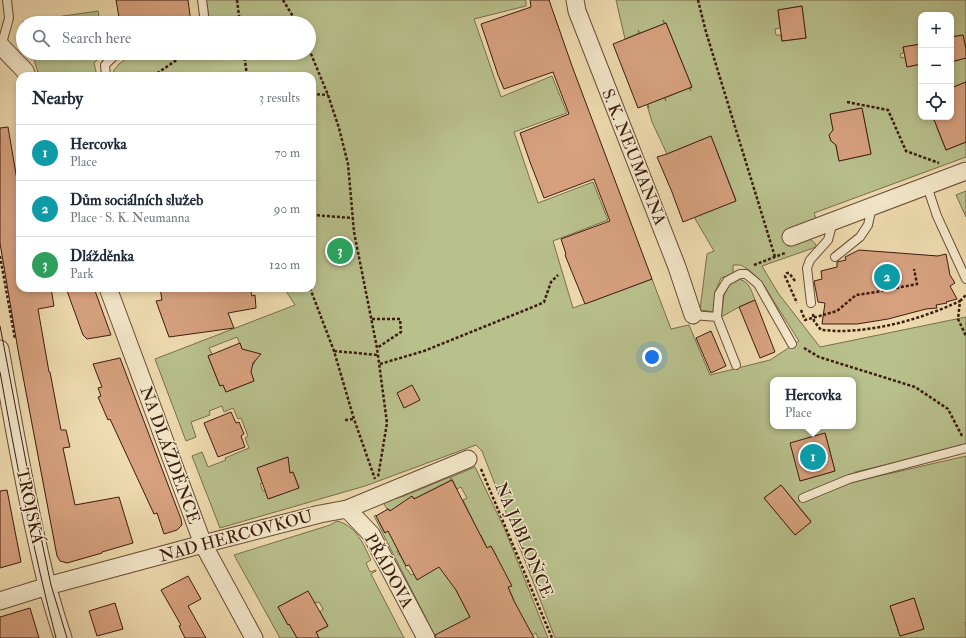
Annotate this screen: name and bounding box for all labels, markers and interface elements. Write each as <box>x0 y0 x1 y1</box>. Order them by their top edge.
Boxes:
map controls <box>918 12 954 120</box>
button: + <box>918 12 954 48</box>
search box <box>16 16 316 60</box>
icon: search <box>30 27 52 49</box>
text: Search here <box>62 29 131 48</box>
button: − <box>918 48 954 84</box>
button: locate <box>918 84 954 120</box>
street label: S. K. NEUMANNA <box>597 86 671 228</box>
text: Nearby <box>32 88 83 109</box>
text: 3 results <box>259 90 300 106</box>
text: Hercovka <box>70 135 127 154</box>
text: 1 <box>43 145 47 161</box>
text: 70 m <box>275 145 300 161</box>
text: Place <box>70 154 97 170</box>
text: Dům sociálních služeb <box>70 191 203 210</box>
text: 2 <box>42 201 48 217</box>
text: 90 m <box>274 201 300 217</box>
text: Place · S. K. Neumanna <box>70 210 190 226</box>
pin: 3 <box>327 236 353 266</box>
text: Dlážděnka <box>70 247 134 266</box>
text: 3 <box>43 257 48 273</box>
text: 120 m <box>269 257 300 273</box>
pin: 2 <box>874 262 900 292</box>
text: Park <box>70 266 94 282</box>
your location <box>642 347 662 367</box>
popup <box>770 377 856 429</box>
street label: NA DLÁŽDĚNCE <box>135 383 207 527</box>
text: Hercovka <box>785 386 841 405</box>
text: Place <box>785 405 812 421</box>
pin: 1 <box>800 442 826 472</box>
street label: TROJSKÁ <box>11 466 49 546</box>
street label: NA JABLOŇCE <box>489 478 560 601</box>
street label: NAD HERCOVKOU <box>157 505 315 567</box>
street label: PŘÁDOVA <box>360 529 420 612</box>

